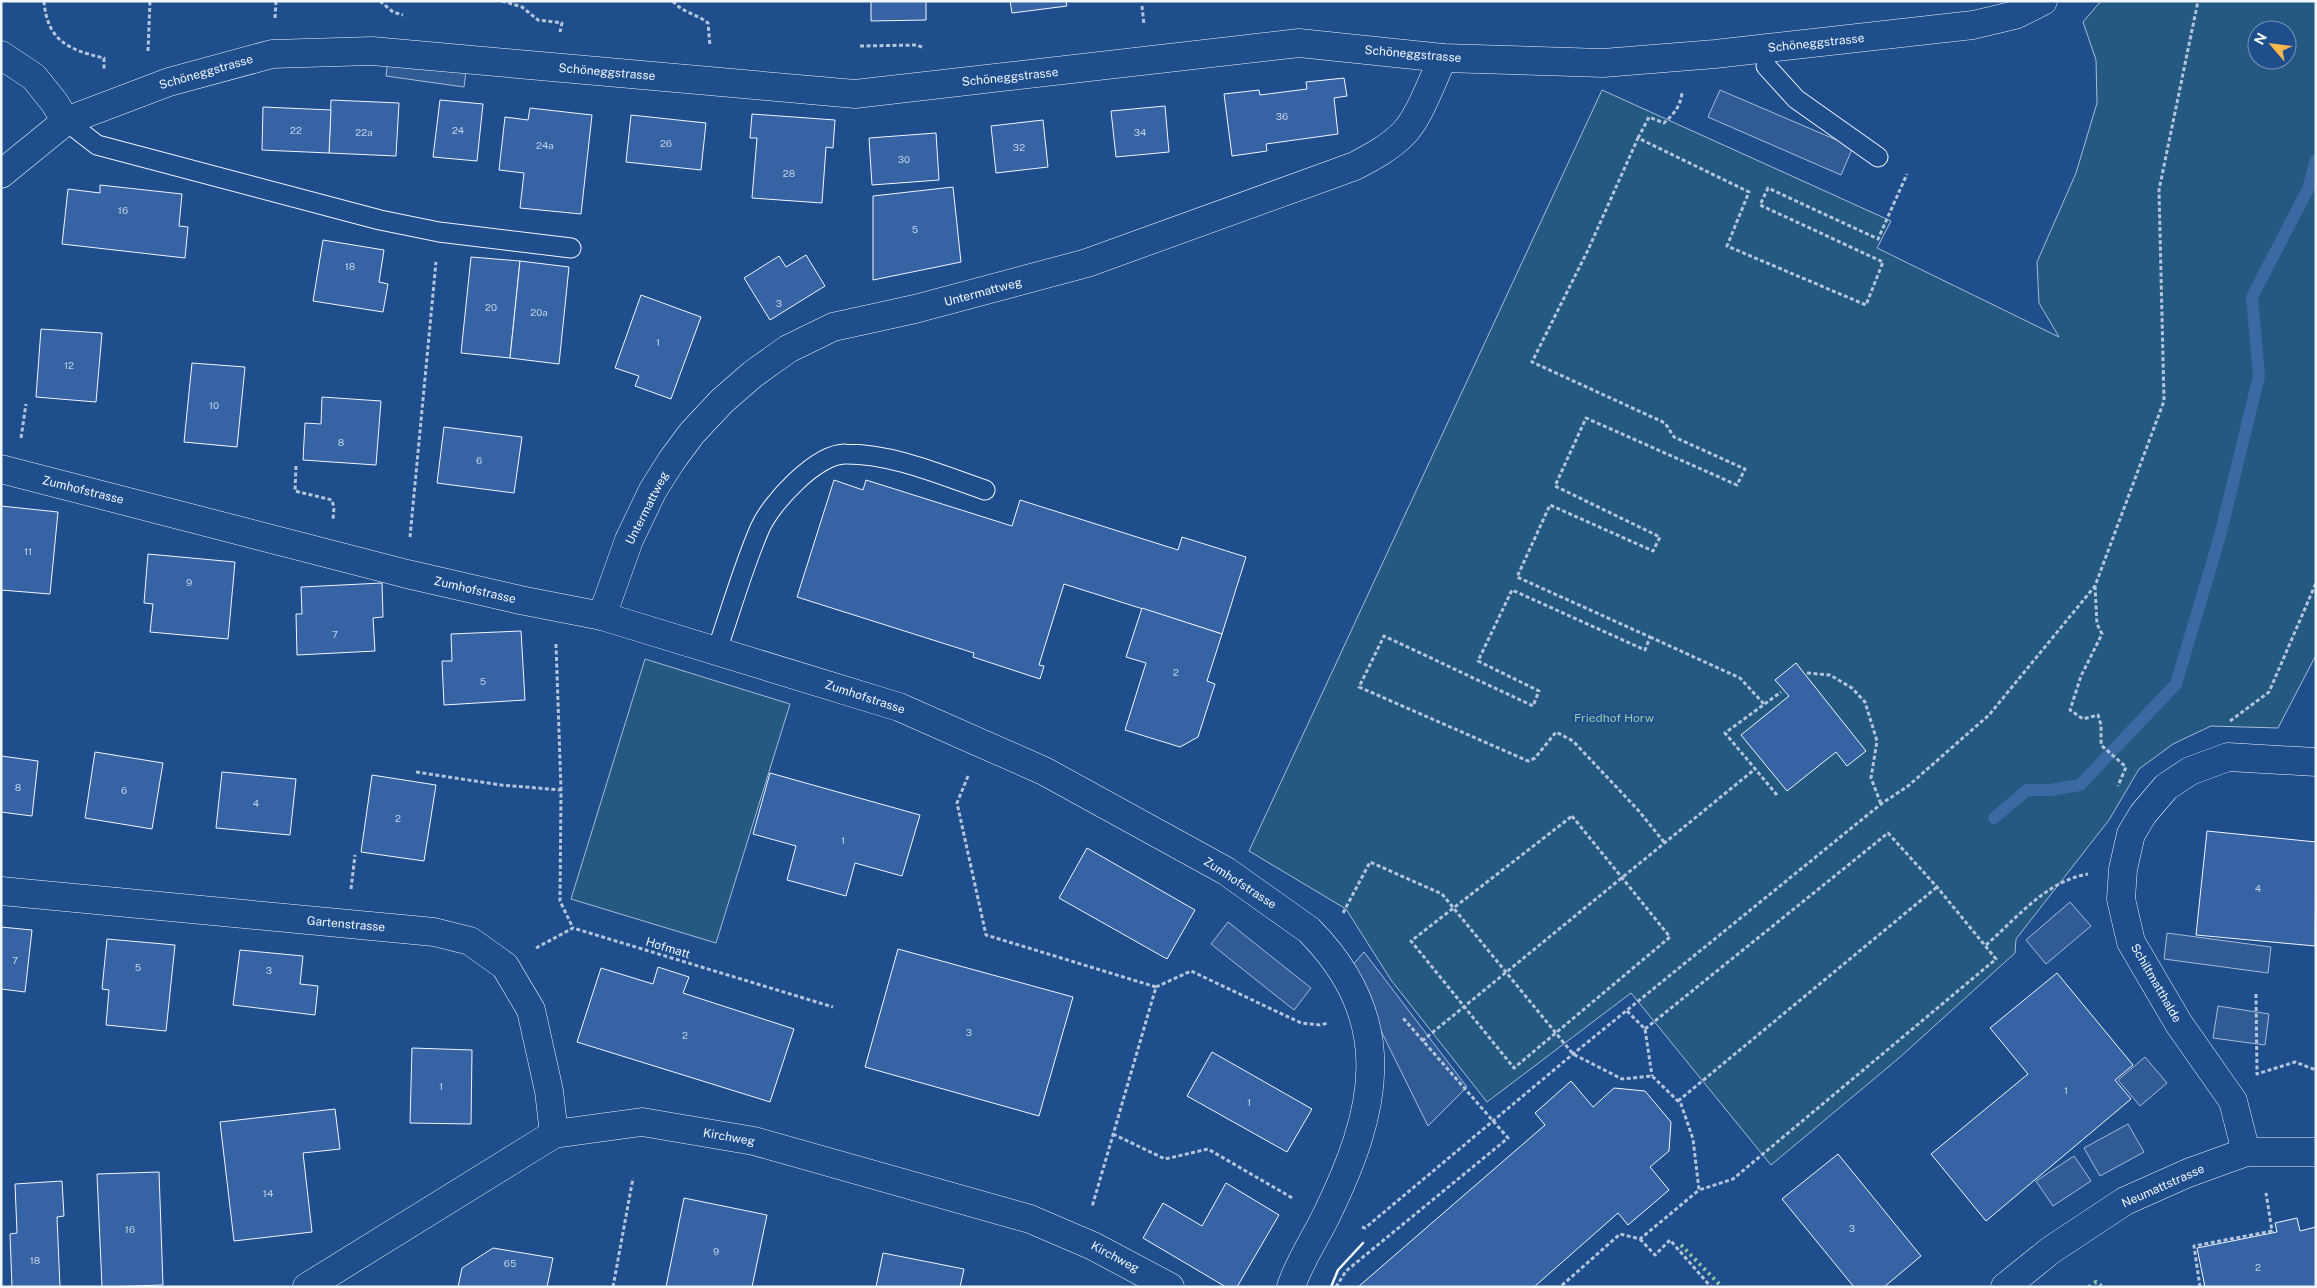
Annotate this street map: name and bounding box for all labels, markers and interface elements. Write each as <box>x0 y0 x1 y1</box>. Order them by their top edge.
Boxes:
north arrow <box>2247 20 2297 70</box>
text: N <box>2251 30 2270 47</box>
street label: Schöneggstrasse <box>1767 31 1865 55</box>
street label: Schöneggstrasse <box>1364 43 1462 65</box>
street label: Schöneggstrasse <box>157 52 255 92</box>
street label: Schöneggstrasse <box>558 61 656 83</box>
street label: Schöneggstrasse <box>961 65 1059 89</box>
house number: 36 <box>1276 110 1288 122</box>
house number: 22 <box>290 124 302 136</box>
house number: 24 <box>452 124 464 136</box>
house number: 22a <box>355 126 373 138</box>
house number: 34 <box>1134 126 1146 138</box>
house number: 26 <box>660 137 672 149</box>
house number: 24a <box>536 139 554 151</box>
house number: 32 <box>1013 141 1025 153</box>
house number: 30 <box>898 153 910 165</box>
house number: 28 <box>783 167 795 179</box>
house number: 16 <box>118 204 128 216</box>
house number: 5 <box>912 223 918 235</box>
house number: 18 <box>345 260 355 272</box>
street label: Untermattweg <box>943 275 1023 309</box>
house number: 3 <box>776 297 782 309</box>
house number: 20 <box>485 301 497 313</box>
house number: 20a <box>530 306 548 318</box>
house number: 1 <box>656 336 660 348</box>
house number: 12 <box>64 359 74 371</box>
house number: 10 <box>209 399 219 411</box>
house number: 8 <box>338 436 344 448</box>
house number: 6 <box>476 454 482 466</box>
street label: Untermattweg <box>623 469 671 547</box>
street label: Zumhofstrasse <box>41 473 126 507</box>
house number: 11 <box>24 545 32 557</box>
street label: Zumhofstrasse <box>433 574 518 606</box>
house number: 9 <box>186 576 192 588</box>
house number: 7 <box>332 628 338 640</box>
house number: 2 <box>1173 666 1179 678</box>
house number: 5 <box>480 675 486 687</box>
street label: Zumhofstrasse <box>823 677 907 717</box>
park label: Friedhof Horw <box>1574 711 1655 725</box>
house number: 8 <box>15 781 21 793</box>
house number: 6 <box>121 784 127 796</box>
house number: 4 <box>253 797 259 809</box>
house number: 2 <box>395 812 401 824</box>
house number: 1 <box>841 834 845 846</box>
street label: Zumhofstrasse <box>1201 854 1279 912</box>
house number: 4 <box>2255 882 2261 894</box>
street label: Gartenstrasse <box>306 914 386 934</box>
street label: Hofmatt <box>644 935 692 961</box>
street label: Schiltmatthalde <box>2128 941 2184 1025</box>
house number: 7 <box>12 954 18 966</box>
house number: 5 <box>135 961 141 973</box>
house number: 3 <box>266 964 272 976</box>
house number: 3 <box>966 1026 972 1038</box>
house number: 2 <box>682 1029 688 1041</box>
house number: 1 <box>439 1080 443 1092</box>
house number: 1 <box>2064 1084 2068 1096</box>
house number: 1 <box>1247 1096 1251 1108</box>
street label: Kirchweg <box>702 1126 756 1148</box>
street label: Neumattstrasse <box>2120 1161 2207 1210</box>
house number: 14 <box>263 1187 273 1199</box>
house number: 3 <box>1849 1222 1855 1234</box>
house number: 16 <box>125 1223 135 1235</box>
street label: Kirchweg <box>1089 1239 1141 1275</box>
house number: 9 <box>713 1245 719 1257</box>
house number: 18 <box>30 1254 40 1266</box>
house number: 65 <box>504 1257 516 1269</box>
house number: 2 <box>2255 1261 2261 1273</box>

